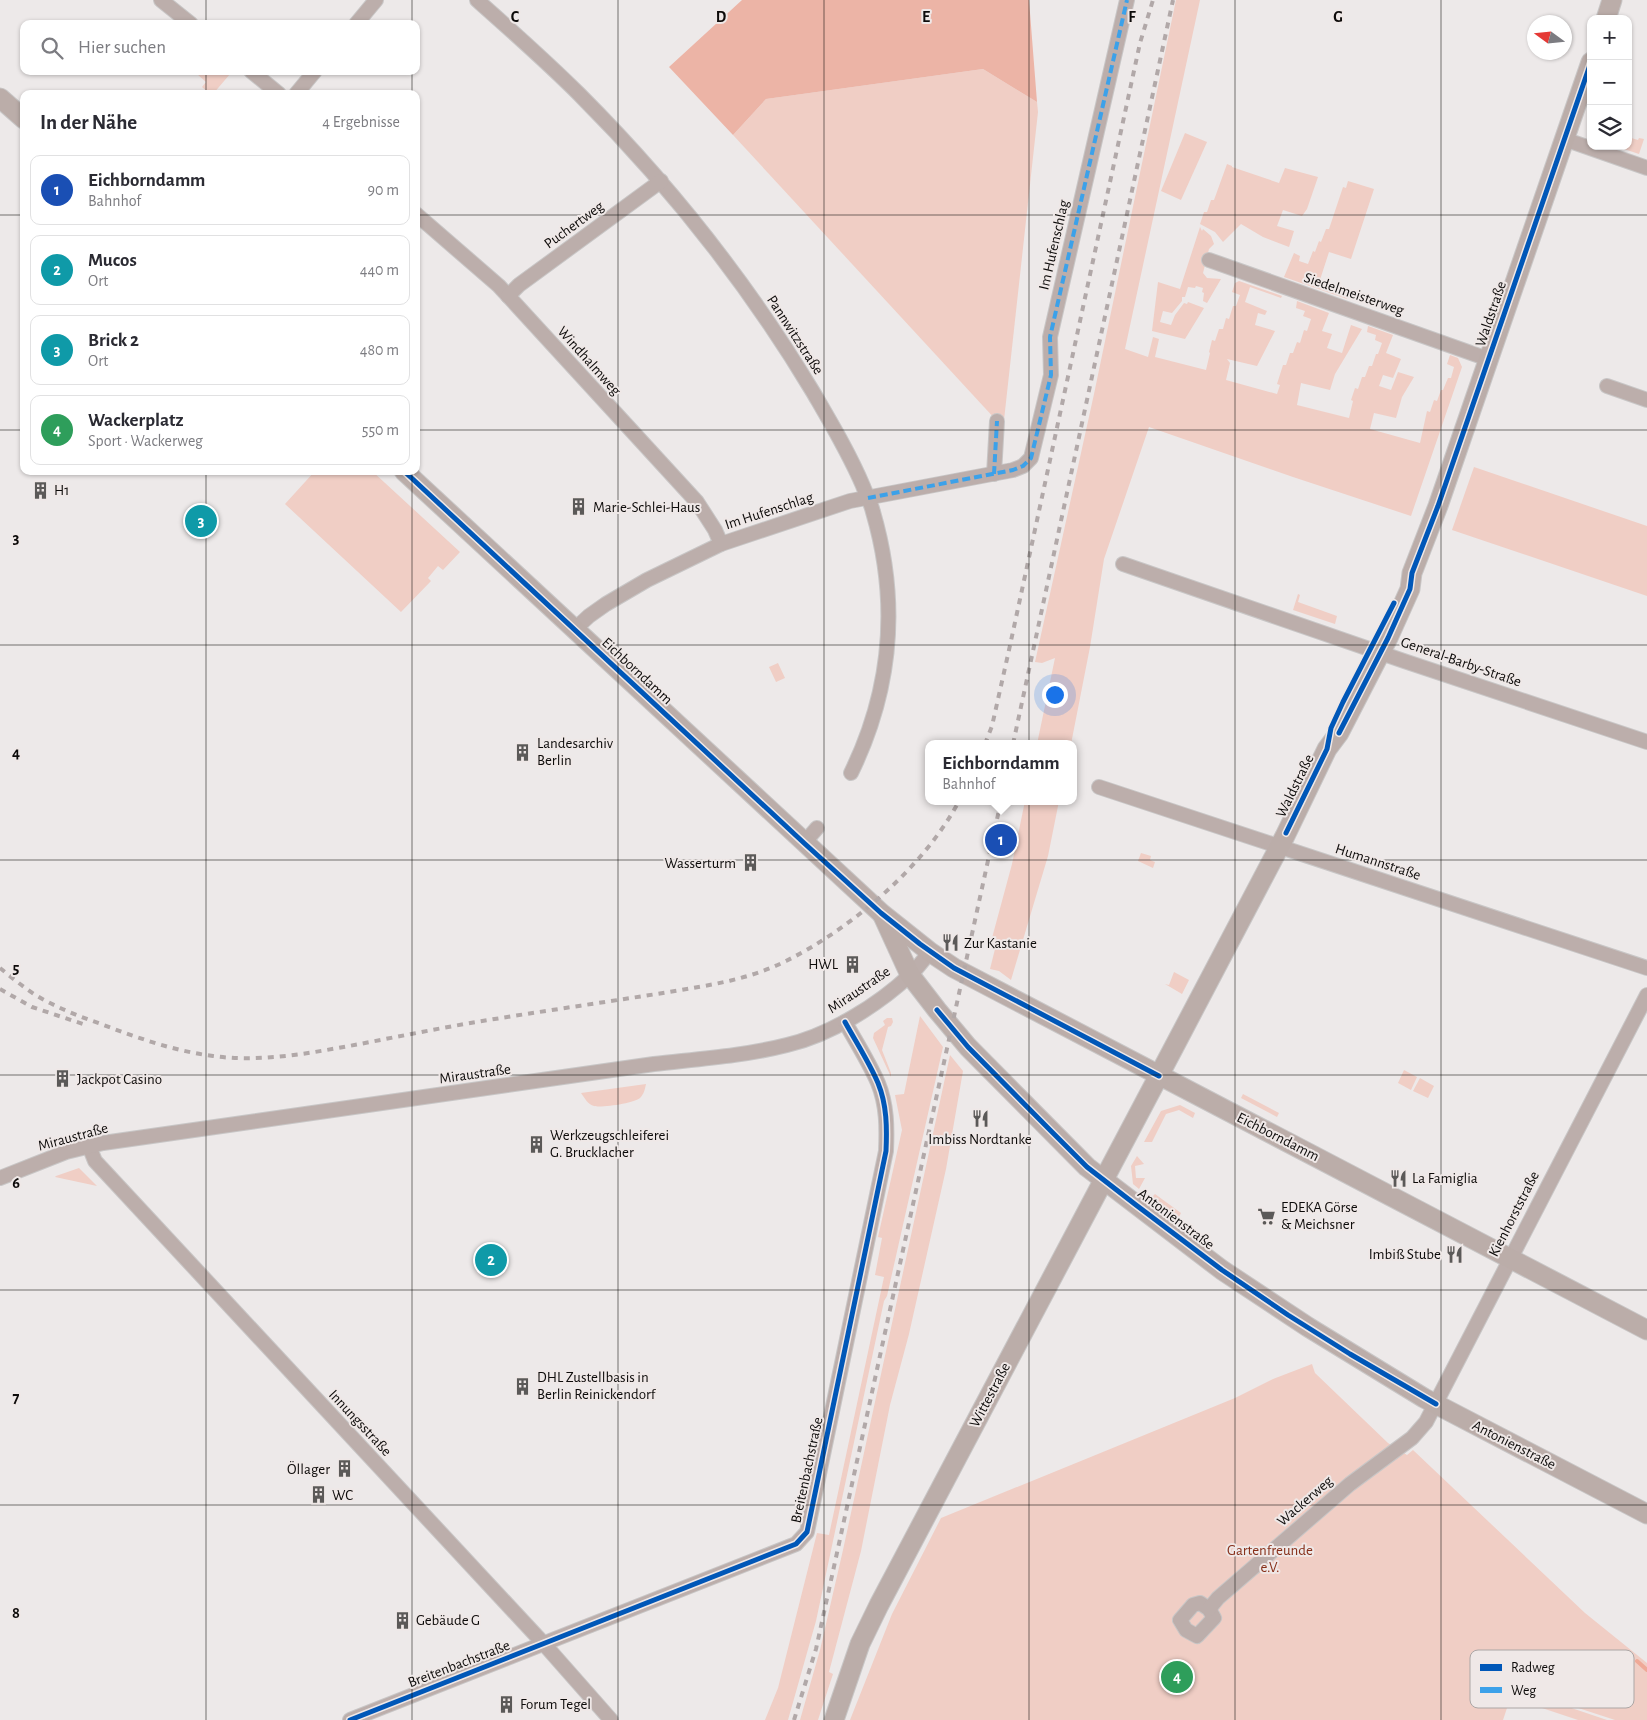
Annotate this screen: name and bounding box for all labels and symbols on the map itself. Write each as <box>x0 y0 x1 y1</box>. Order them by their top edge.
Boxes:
text: C <box>511 9 520 25</box>
text: D <box>716 9 727 25</box>
text: E <box>922 9 930 25</box>
text: F <box>1128 9 1136 25</box>
text: G <box>1333 9 1343 25</box>
north arrow <box>1527 15 1572 60</box>
street label: Puchertweg <box>542 198 607 251</box>
street label: Im Hufenschlag <box>1036 198 1072 291</box>
street label: Siedelmeisterweg <box>1302 270 1407 318</box>
street label: Waldstraße <box>1473 279 1509 349</box>
street label: Pannwitzstraße <box>764 293 826 377</box>
street label: Windhalmweg <box>554 324 624 399</box>
building icon: H1 <box>30 480 50 500</box>
place label: H1 <box>54 483 69 498</box>
street label: Im Hufenschlag <box>723 489 816 532</box>
building icon: Marie-Schlei-Haus <box>569 497 589 517</box>
place label: Marie-Schlei-Haus <box>593 500 700 515</box>
pin: 3 <box>185 502 217 540</box>
text: 3 <box>13 530 20 546</box>
street label: General-Barby-Straße <box>1399 634 1523 690</box>
street label: Eichborndamm <box>599 635 675 707</box>
your location <box>1042 682 1068 708</box>
place label: Landesarchiv Berlin <box>537 736 614 768</box>
building icon: Landesarchiv Berlin <box>513 742 533 762</box>
text: 4 <box>12 745 20 761</box>
street label: Waldstraße <box>1273 752 1317 820</box>
pin: 1 <box>985 821 1017 859</box>
street label: Humannstraße <box>1333 841 1423 883</box>
building icon: Wasserturm <box>740 853 760 873</box>
place label: Wasserturm <box>664 856 736 871</box>
restaurant icon: Zur Kastanie <box>940 933 960 953</box>
place label: Zur Kastanie <box>964 936 1037 951</box>
building icon: HWL <box>842 954 862 974</box>
place label: HWL <box>808 957 839 972</box>
text: 5 <box>13 960 20 976</box>
street label: Miraustraße <box>825 964 893 1016</box>
street label: Miraustraße <box>438 1062 512 1086</box>
building icon: Jackpot Casino <box>53 1069 73 1089</box>
place label: Jackpot Casino <box>77 1072 162 1087</box>
restaurant icon: Imbiss Nordtanke <box>970 1108 990 1128</box>
street label: Eichborndamm <box>1234 1110 1322 1164</box>
street label: Miraustraße <box>36 1120 110 1154</box>
place label: Werkzeugschleiferei G. Brucklacher <box>550 1128 669 1160</box>
place label: Imbiss Nordtanke <box>928 1132 1032 1147</box>
building icon: Werkzeugschleiferei G. Brucklacher <box>526 1134 546 1154</box>
restaurant icon: La Famiglia <box>1388 1168 1408 1188</box>
street label: Kienhorststraße <box>1486 1169 1542 1259</box>
place label: La Famiglia <box>1412 1171 1478 1186</box>
text: 6 <box>12 1175 20 1191</box>
street label: Antonienstraße <box>1135 1186 1217 1253</box>
place label: EDEKA Görse & Meichsner <box>1281 1200 1358 1232</box>
supermarket icon: EDEKA Görse & Meichsner <box>1257 1206 1277 1226</box>
pin: 2 <box>475 1241 507 1279</box>
restaurant icon: Imbiß Stube <box>1445 1244 1465 1264</box>
place label: Imbiß Stube <box>1369 1247 1441 1262</box>
street label: Wittestraße <box>967 1360 1013 1430</box>
place label: DHL Zustellbasis in Berlin Reinickendorf <box>537 1370 657 1402</box>
building icon: DHL Zustellbasis in Berlin Reinickendorf <box>513 1376 533 1396</box>
street label: Innungsstraße <box>326 1387 394 1459</box>
text: 7 <box>13 1390 20 1406</box>
street label: Breitenbachstraße <box>788 1416 826 1524</box>
street label: Antonienstraße <box>1470 1418 1558 1472</box>
building icon: Öllager <box>334 1459 354 1479</box>
place label: Öllager <box>287 1460 330 1477</box>
street label: Wackerweg <box>1274 1473 1336 1529</box>
building icon: WC <box>308 1485 328 1505</box>
place label: WC <box>332 1488 353 1503</box>
park label: Gartenfreunde e.V. <box>1227 1543 1313 1575</box>
text: 8 <box>12 1605 20 1621</box>
building icon: Gebäude G <box>392 1610 412 1630</box>
place label: Gebäude G <box>416 1613 480 1628</box>
street label: Breitenbachstraße <box>406 1638 512 1690</box>
legend <box>1470 1650 1634 1708</box>
pin: 4 <box>1161 1658 1193 1696</box>
text: Radweg <box>1511 1661 1555 1675</box>
text: Weg <box>1511 1684 1536 1698</box>
building icon: Forum Tegel <box>496 1694 516 1714</box>
place label: Forum Tegel <box>520 1697 591 1712</box>

